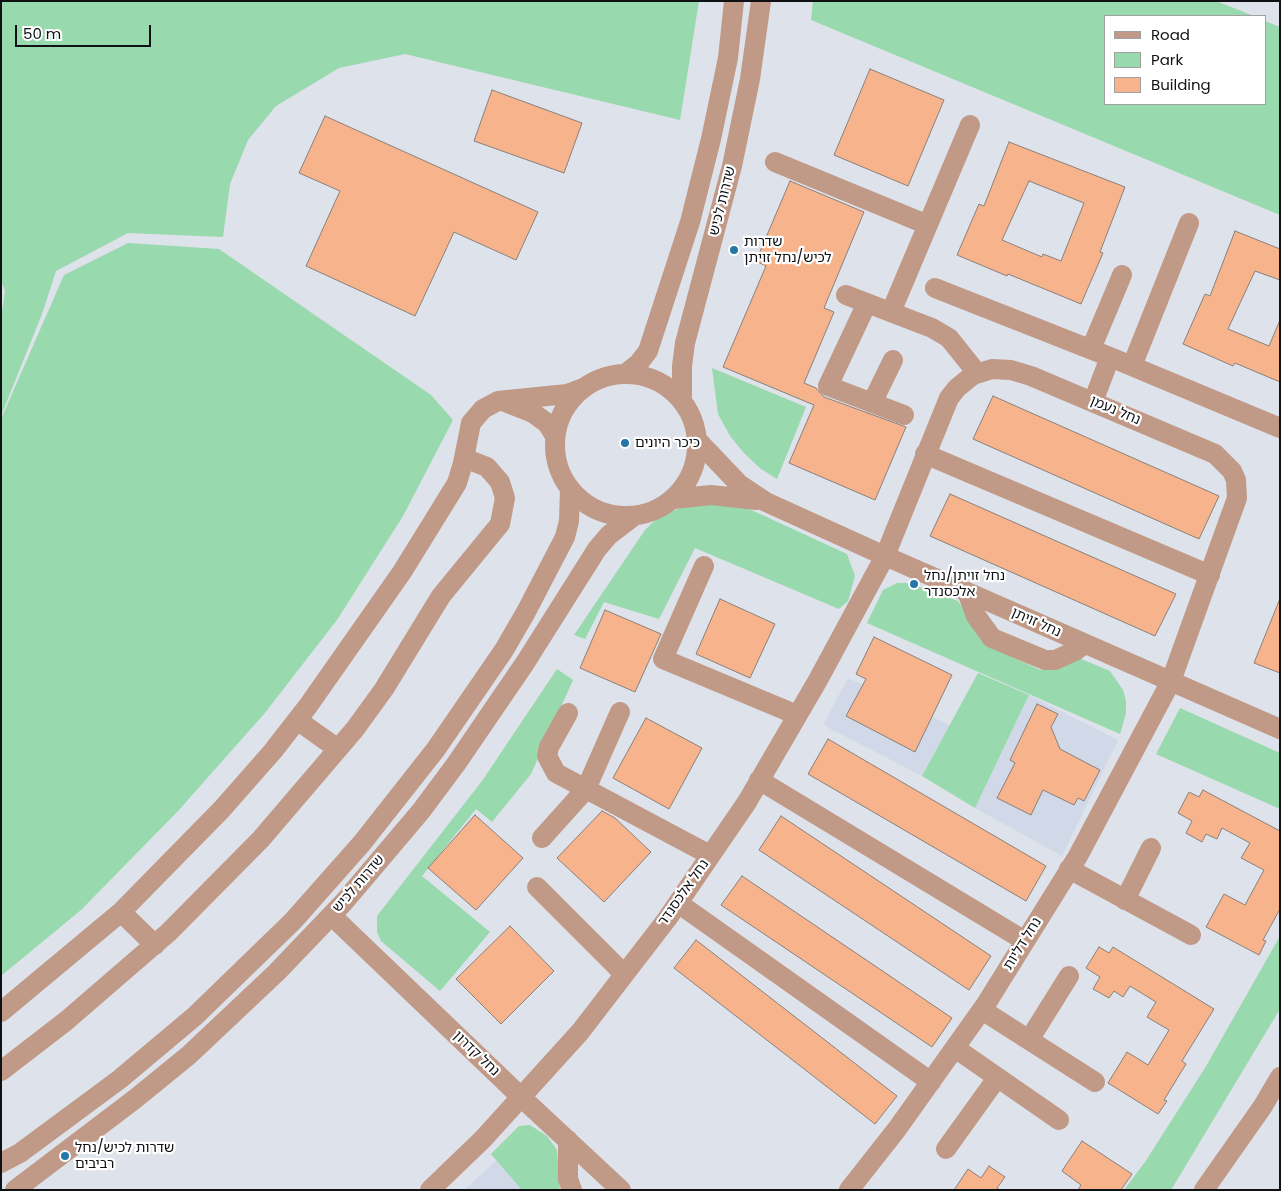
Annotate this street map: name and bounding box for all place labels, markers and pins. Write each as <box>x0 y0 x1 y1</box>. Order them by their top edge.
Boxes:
place label: שדרות לכיש/נחל זויתן <box>744 234 832 266</box>
marker: שדרות לכיש/נחל זויתן <box>728 244 740 256</box>
place label: כיכר היונים <box>635 435 700 451</box>
marker: כיכר היונים <box>619 437 631 449</box>
place label: נחל זויתן/נחל אלכסנדר <box>924 568 1005 600</box>
marker: נחל זויתן/נחל אלכסנדר <box>908 578 920 590</box>
place label: שדרות לכיש/נחל רביבים <box>75 1140 174 1172</box>
marker: שדרות לכיש/נחל רביבים <box>59 1150 71 1162</box>

